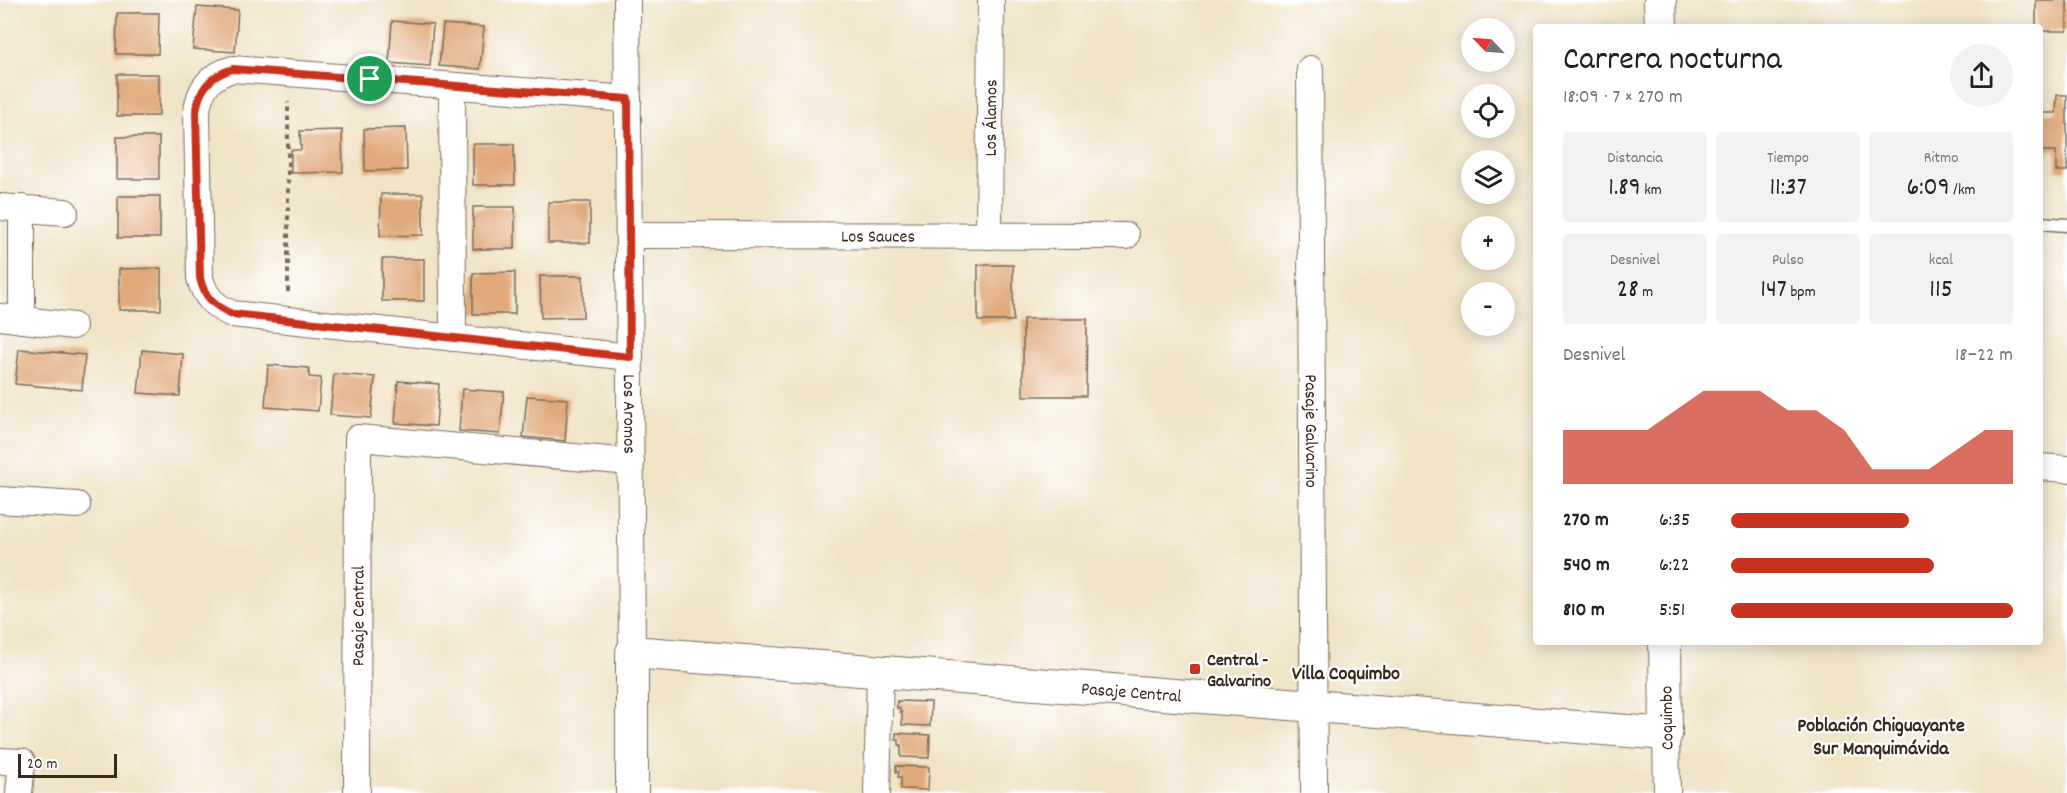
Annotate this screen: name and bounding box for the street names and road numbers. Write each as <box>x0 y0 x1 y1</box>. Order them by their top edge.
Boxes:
street label: Los Álamos <box>980 79 1005 157</box>
street label: Los Sauces <box>841 225 915 251</box>
street label: Los Aromos <box>615 374 640 454</box>
street label: Pasaje Galvarino <box>1297 374 1322 488</box>
street label: Pasaje Central <box>347 565 373 666</box>
street label: Pasaje Central <box>1080 678 1183 711</box>
street label: Coquimbo <box>1655 686 1682 750</box>

